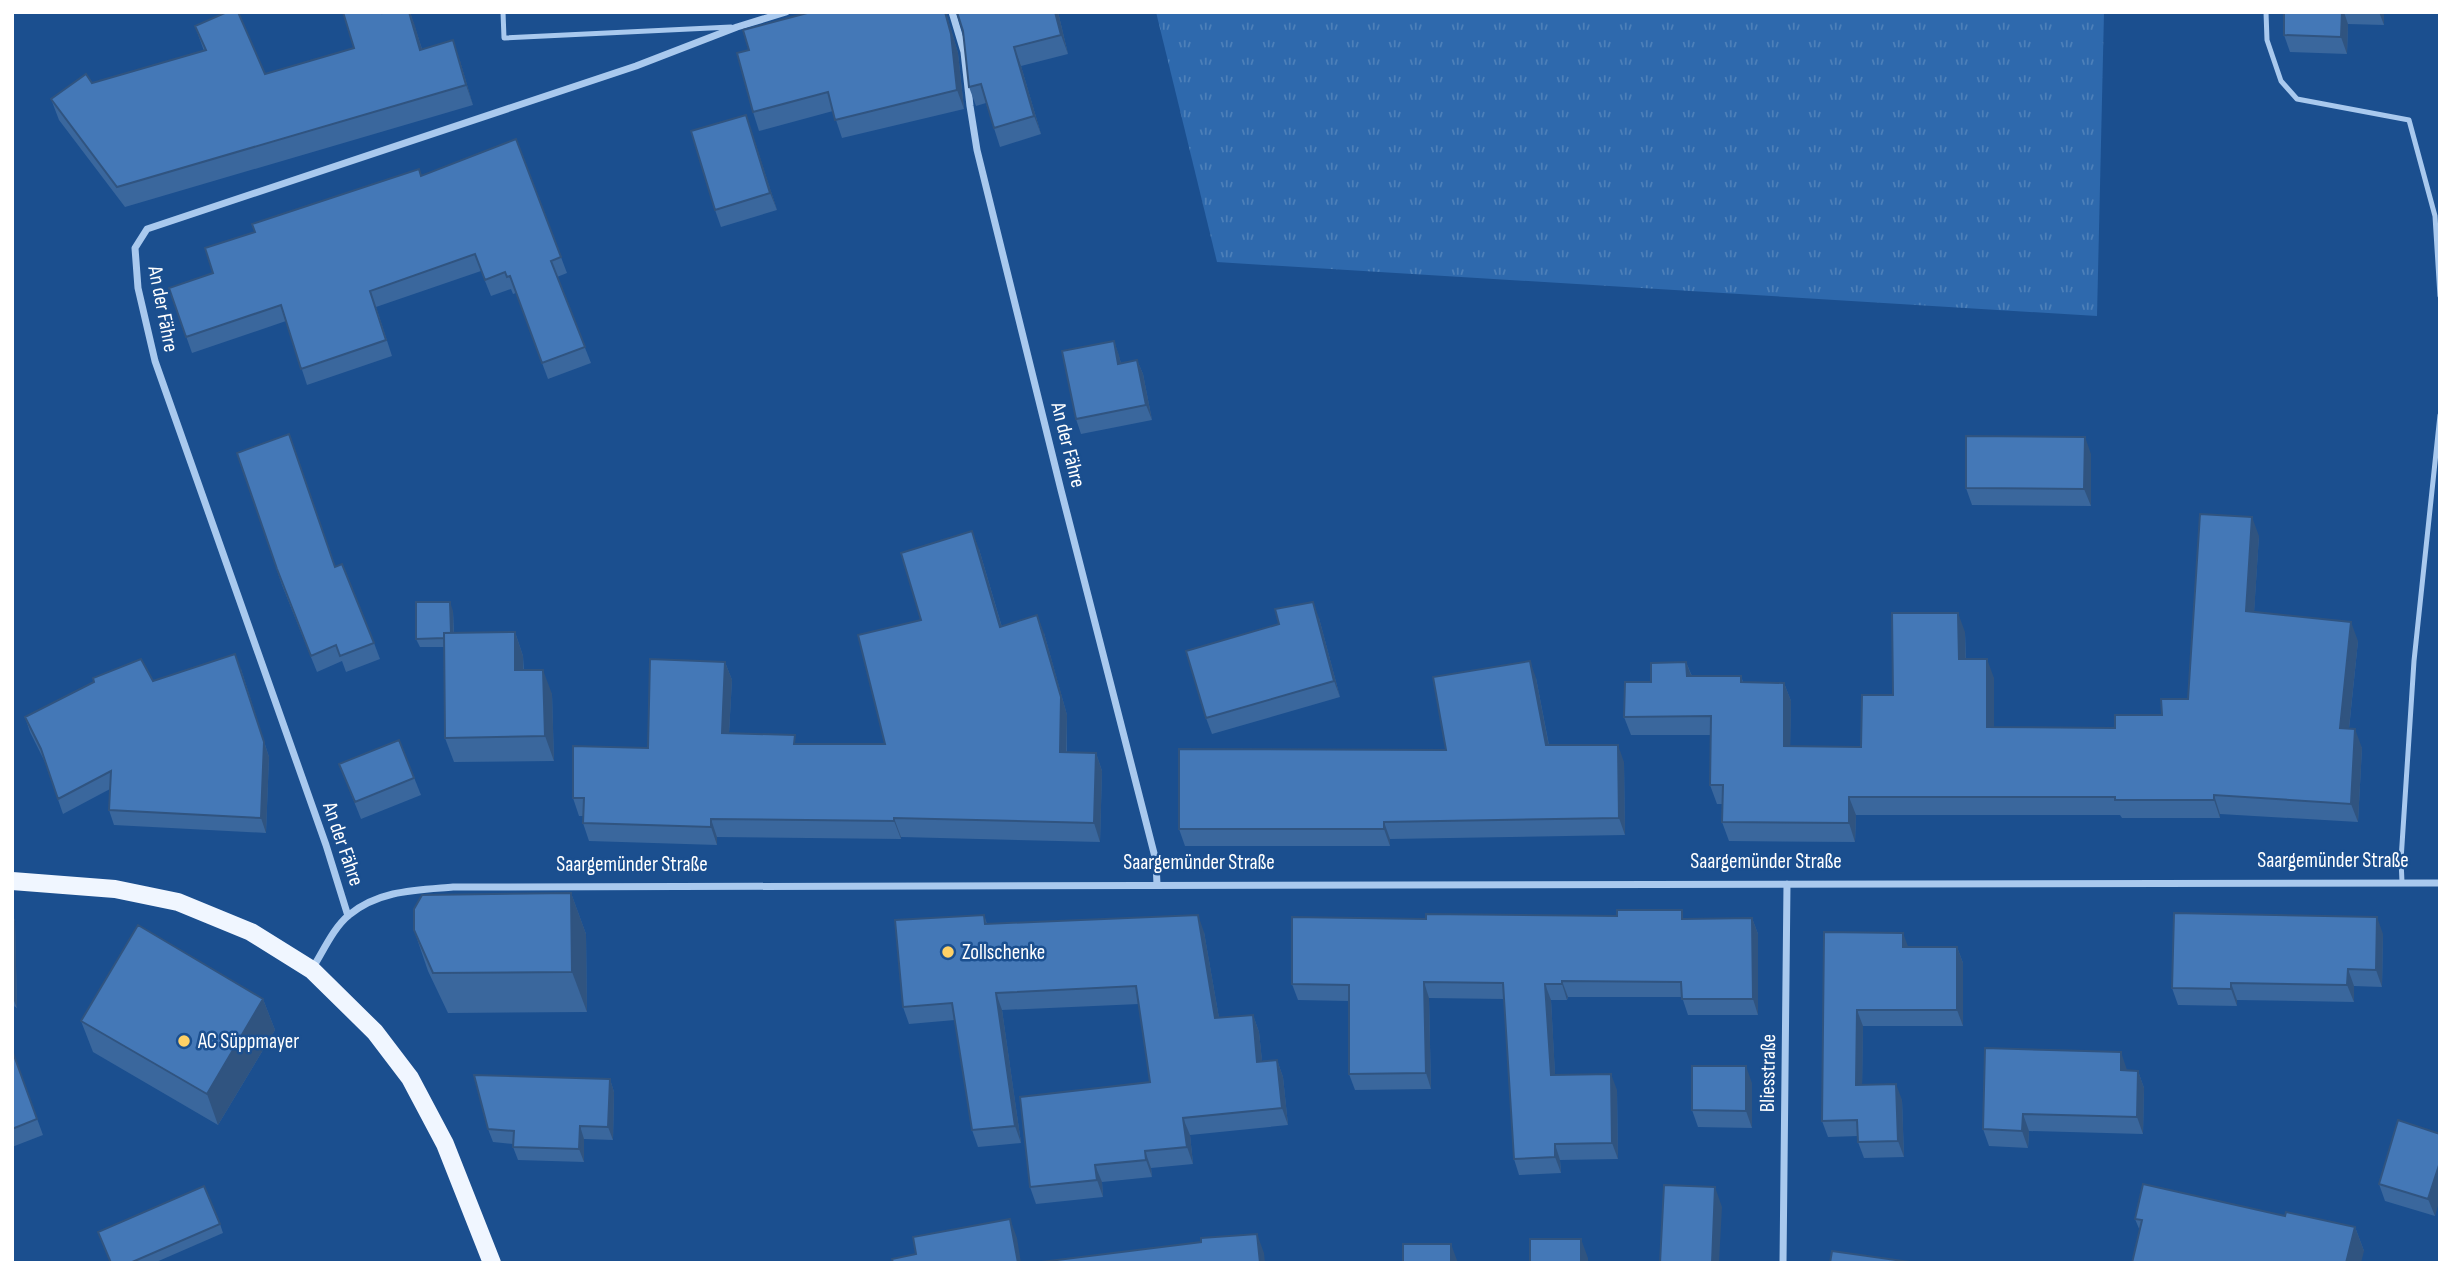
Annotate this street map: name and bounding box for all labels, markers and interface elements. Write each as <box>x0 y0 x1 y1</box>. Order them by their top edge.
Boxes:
street label: An der Fähre <box>142 263 184 354</box>
street label: An der Fähre <box>1045 399 1091 490</box>
street label: An der Fähre <box>317 798 369 889</box>
street label: Saargemünder Straße <box>2257 848 2409 873</box>
street label: Saargemünder Straße <box>1690 849 1842 874</box>
street label: Saargemünder Straße <box>1123 850 1275 875</box>
street label: Saargemünder Straße <box>556 852 708 877</box>
place label: Zollschenke <box>962 940 1045 965</box>
marker: Zollschenke <box>940 944 956 960</box>
place label: AC Süppmayer <box>197 1029 299 1054</box>
marker: AC Süppmayer <box>176 1033 192 1049</box>
street label: Bliesstraße <box>1755 1034 1781 1112</box>

